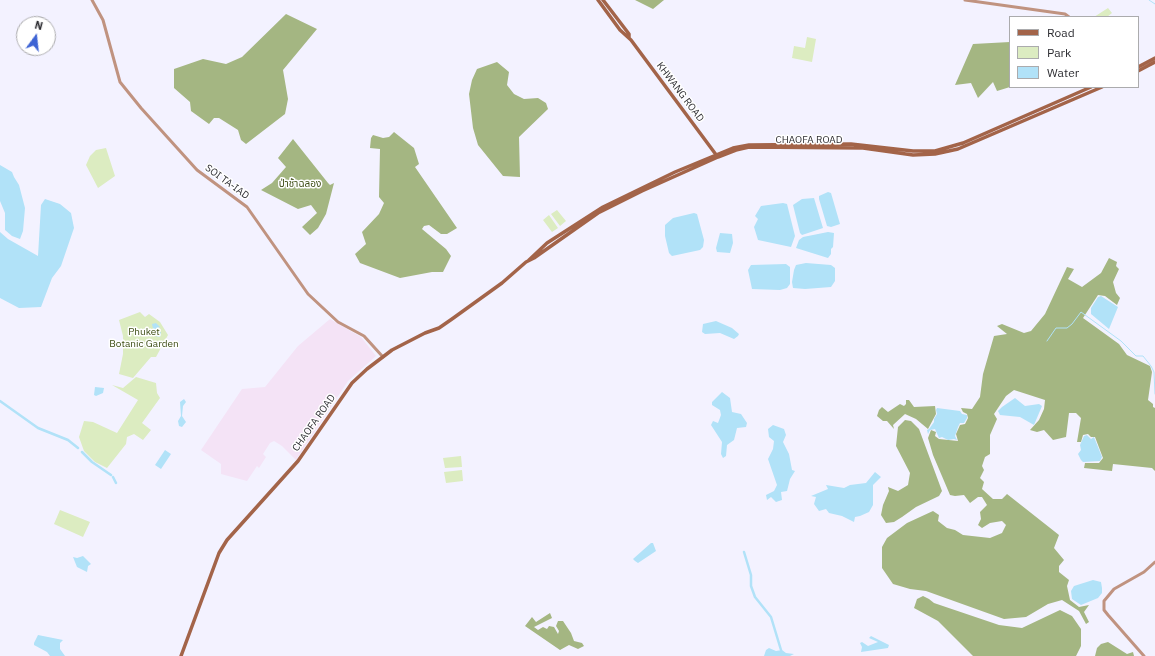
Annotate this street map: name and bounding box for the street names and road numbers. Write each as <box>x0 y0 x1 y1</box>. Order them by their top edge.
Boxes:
street label: KHWANG ROAD <box>654 60 706 124</box>
street label: CHAOFA ROAD <box>776 134 842 146</box>
street label: SOI TA-IAD <box>203 162 251 202</box>
street label: CHAOFA ROAD <box>290 392 338 454</box>

